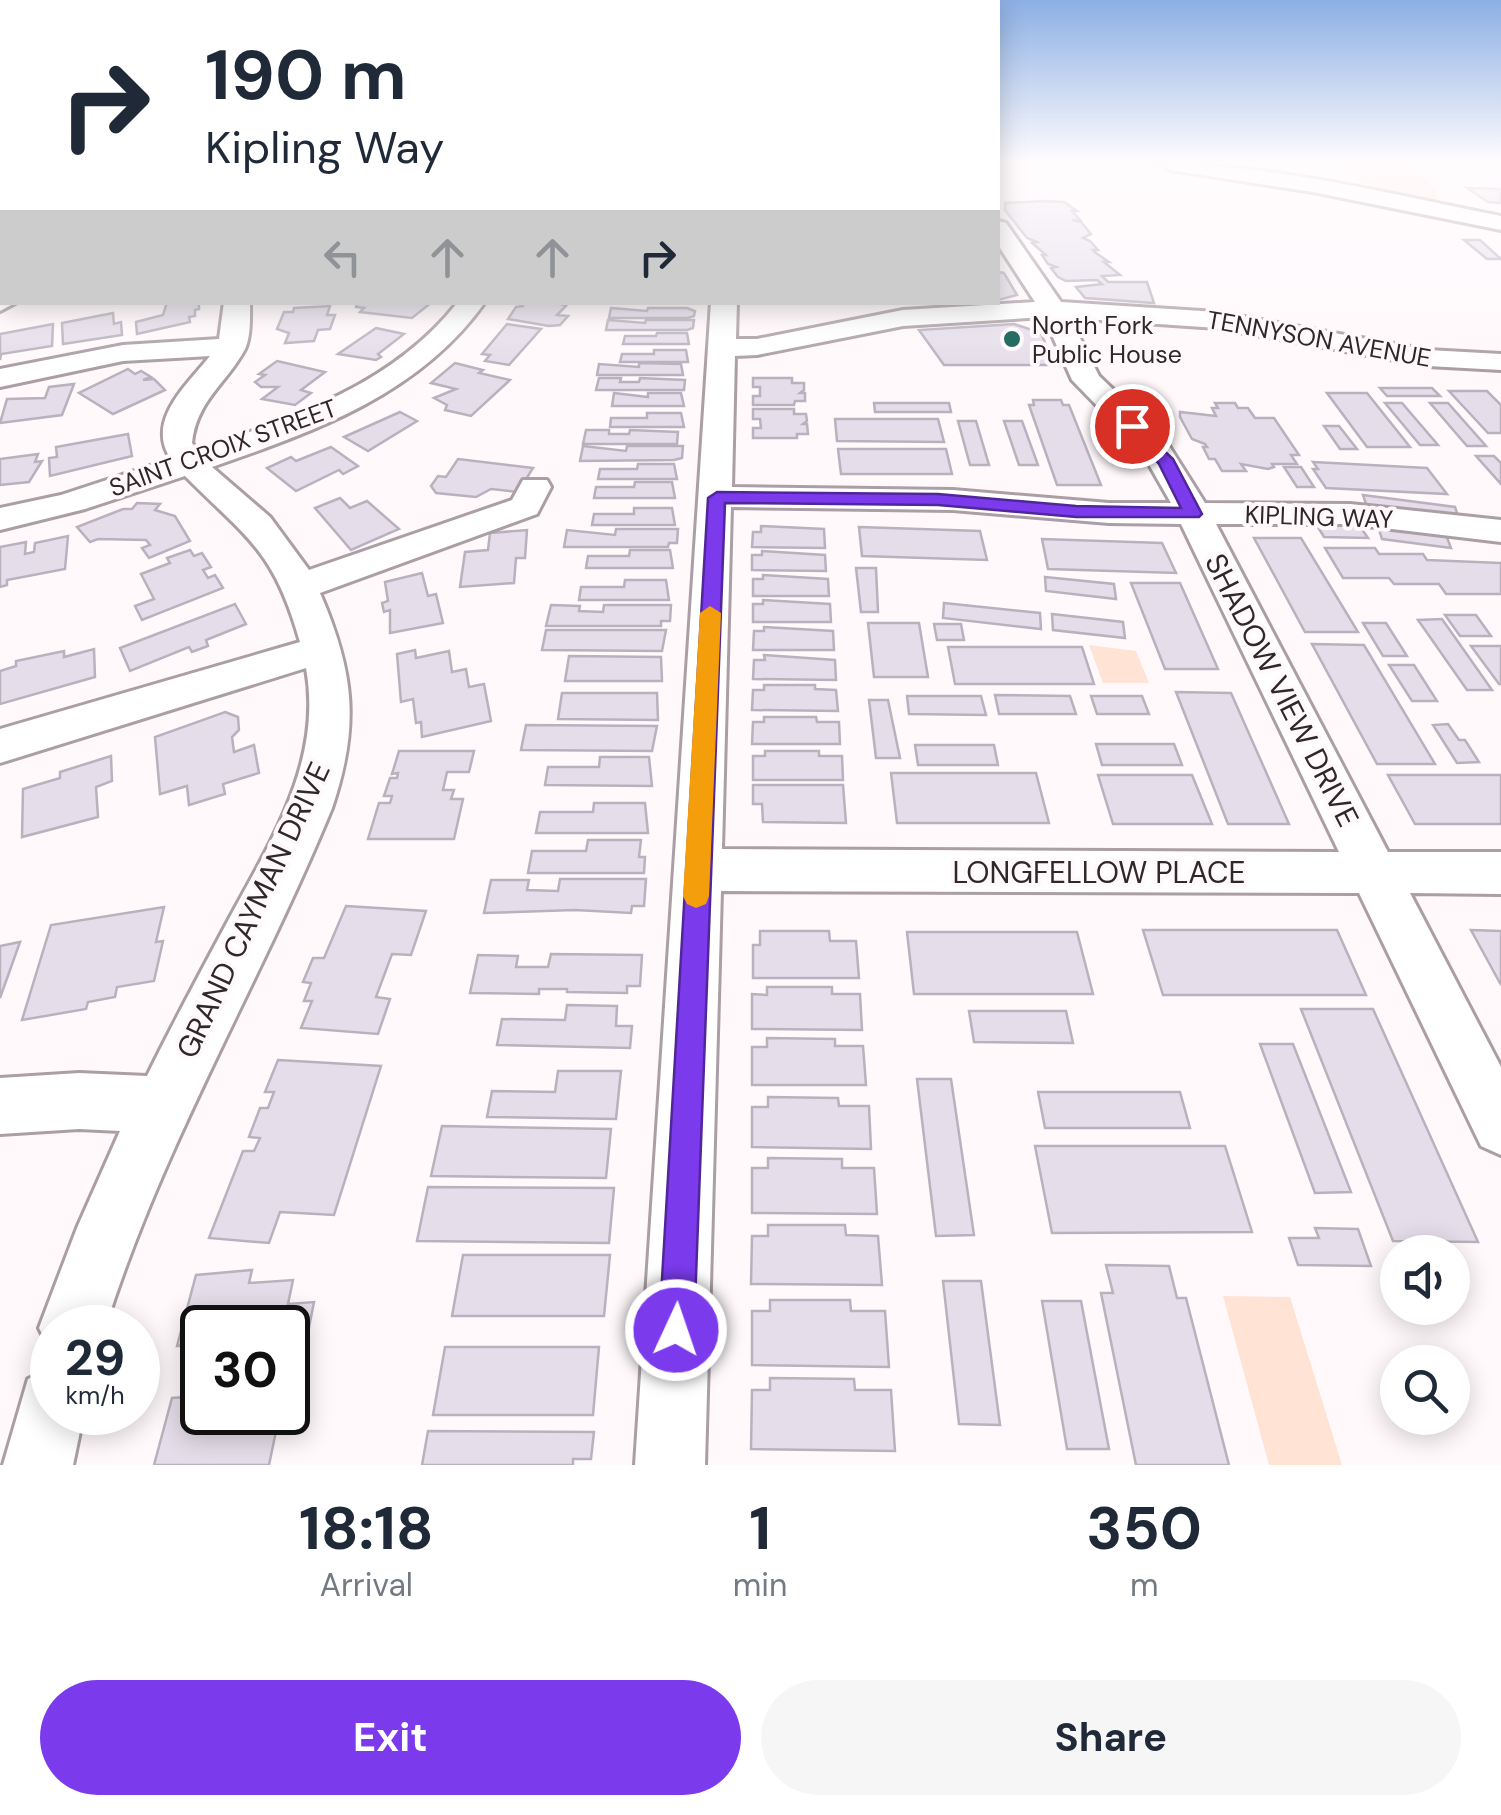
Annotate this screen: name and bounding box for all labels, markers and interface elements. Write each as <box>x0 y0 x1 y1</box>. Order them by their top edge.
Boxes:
text: 190 m <box>205 30 407 121</box>
icon: right <box>40 40 170 170</box>
text: Kipling Way <box>205 118 444 177</box>
icon: left <box>315 230 370 285</box>
icon: ahead <box>420 230 475 285</box>
icon: ahead <box>525 230 580 285</box>
icon: right <box>630 230 685 285</box>
street label: TENNYSON AVENUE <box>1204 303 1434 375</box>
place label: North Fork Public House <box>1032 309 1182 371</box>
marker: North Fork Public House <box>1001 328 1023 350</box>
pin <box>1090 384 1175 469</box>
street label: SAINT CROIX STREET <box>105 391 341 505</box>
icon: arrive <box>1105 399 1160 454</box>
street label: KIPLING WAY <box>1244 498 1394 536</box>
street label: SHADOW VIEW DRIVE <box>1196 547 1368 833</box>
street label: GRAND CAYMAN DRIVE <box>167 756 339 1064</box>
street label: LONGFELLOW PLACE <box>952 853 1246 892</box>
map controls <box>1380 1235 1470 1435</box>
button: sound <box>1380 1235 1470 1325</box>
position arrow <box>624 1278 728 1382</box>
speed limit sign: 30 <box>180 1305 310 1435</box>
text: 29 <box>65 1325 125 1391</box>
button: search <box>1380 1345 1470 1435</box>
text: km/h <box>65 1379 125 1412</box>
text: 18:18 <box>299 1489 434 1568</box>
text: 1 <box>749 1489 771 1568</box>
text: 350 <box>1086 1489 1202 1568</box>
text: Arrival <box>320 1564 413 1606</box>
text: min <box>733 1564 787 1606</box>
text: m <box>1130 1564 1158 1606</box>
button: Exit <box>40 1680 741 1795</box>
button: Share <box>761 1680 1461 1795</box>

